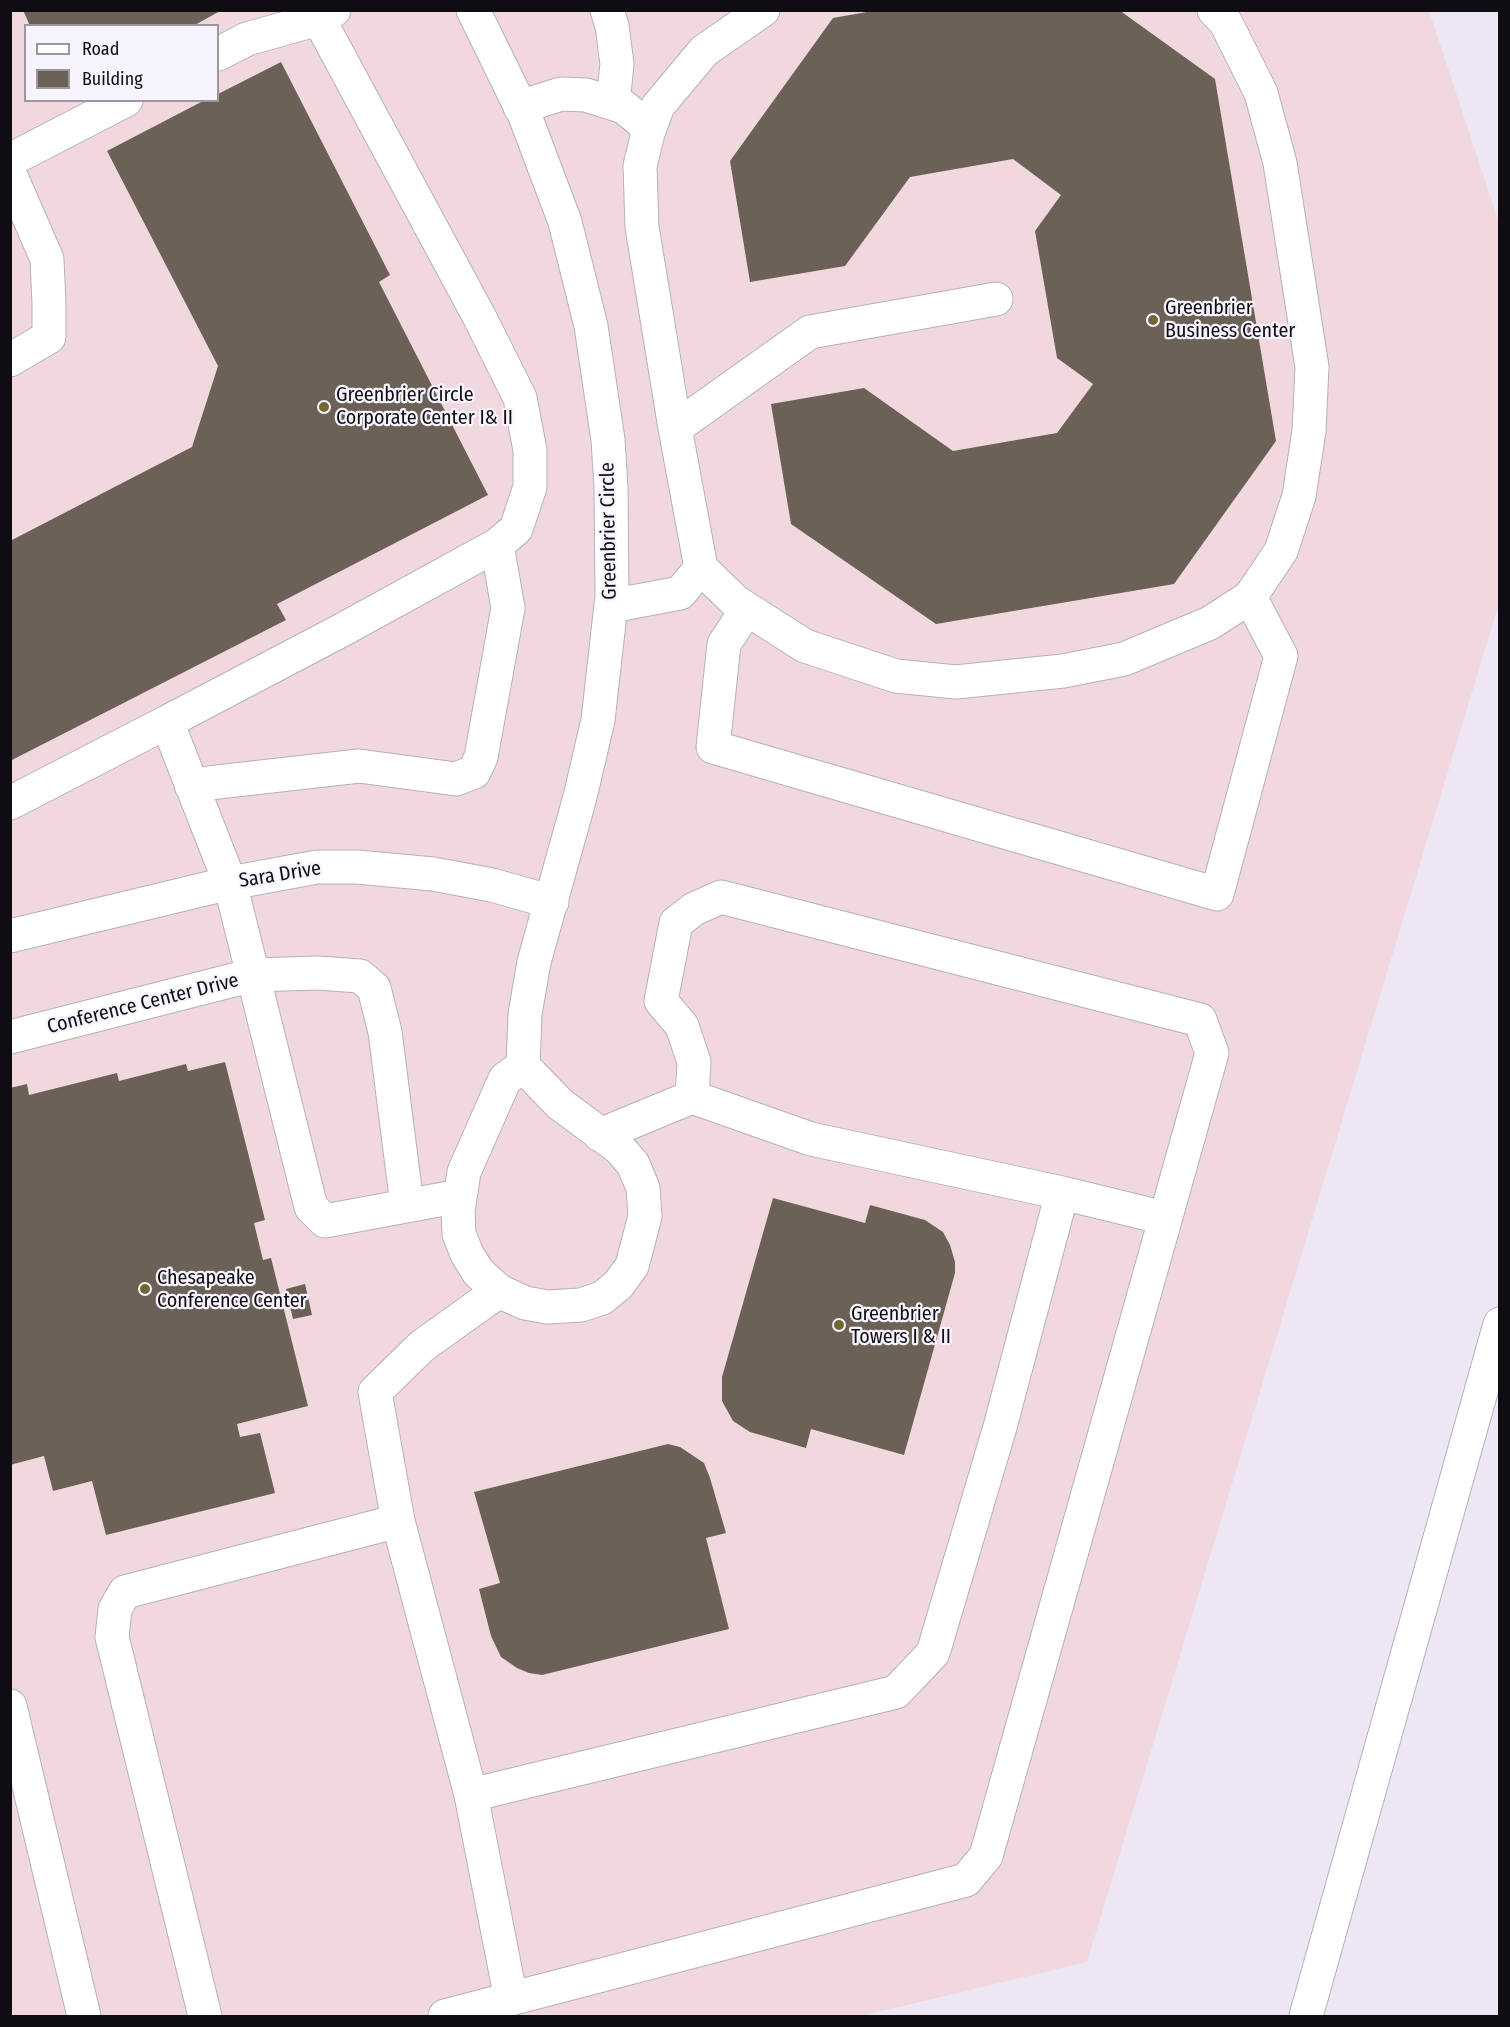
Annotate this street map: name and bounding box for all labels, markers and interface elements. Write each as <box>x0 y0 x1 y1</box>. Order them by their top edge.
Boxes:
legend <box>24 24 219 102</box>
text: Road <box>82 38 119 60</box>
text: Building <box>82 68 143 90</box>
place label: Greenbrier Business Center <box>1165 296 1295 343</box>
marker: Greenbrier Business Center <box>1146 313 1160 327</box>
place label: Greenbrier Circle Corporate Center I& II <box>336 383 513 430</box>
marker: Greenbrier Circle Corporate Center I& II <box>317 400 331 414</box>
street label: Greenbrier Circle <box>596 462 622 600</box>
street label: Sara Drive <box>237 857 323 893</box>
street label: Conference Center Drive <box>45 969 241 1039</box>
place label: Chesapeake Conference Center <box>157 1266 306 1313</box>
marker: Chesapeake Conference Center <box>138 1282 152 1296</box>
place label: Greenbrier Towers I & II <box>851 1302 951 1349</box>
marker: Greenbrier Towers I & II <box>832 1318 846 1332</box>

